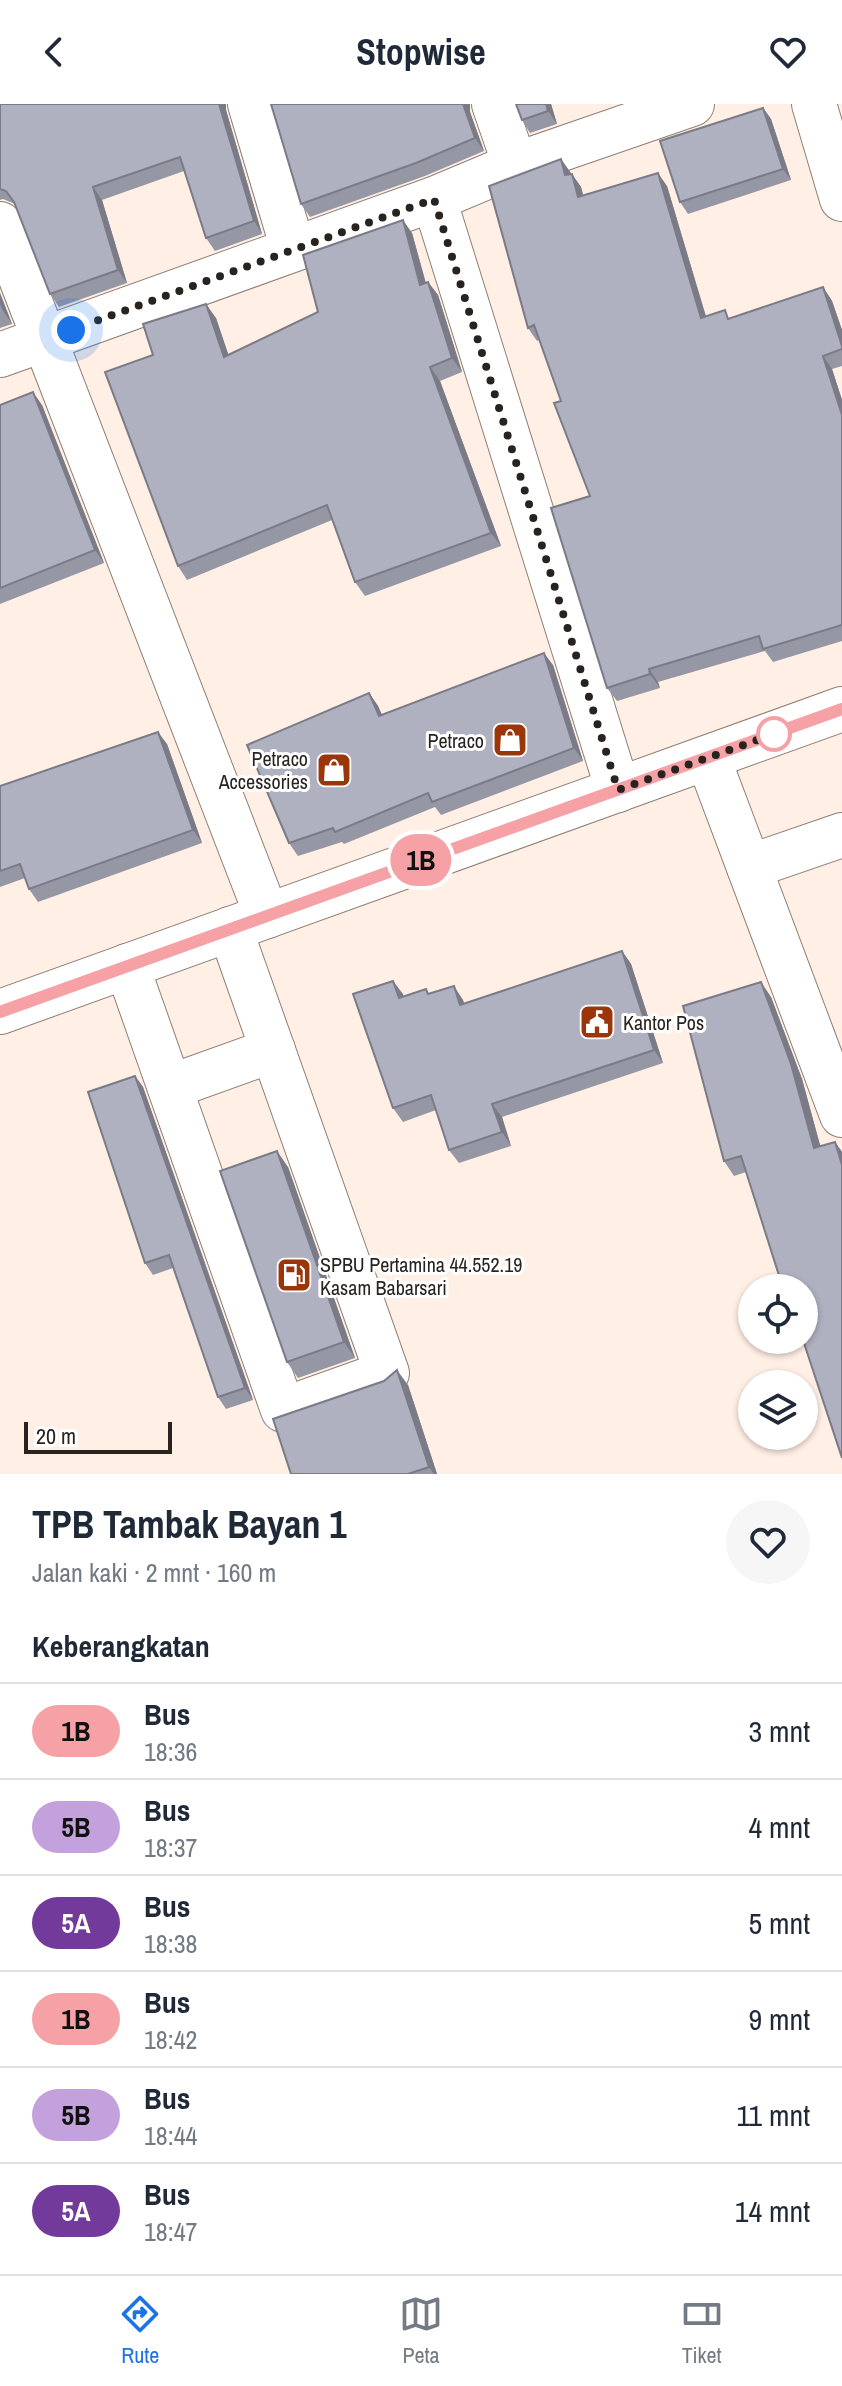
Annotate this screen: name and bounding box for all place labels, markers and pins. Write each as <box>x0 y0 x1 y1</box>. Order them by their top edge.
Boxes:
unlabelled marker <box>757 717 791 751</box>
shop icon: Petraco <box>491 721 529 759</box>
place label: Petraco <box>427 727 484 754</box>
place label: Petraco Accessories <box>218 745 308 795</box>
shop icon: Petraco Accessories <box>315 751 353 789</box>
public building icon: Kantor Pos <box>578 1003 616 1041</box>
place label: Kantor Pos <box>623 1009 704 1036</box>
place label: SPBU Pertamina 44.552.19 Kasam Babarsari <box>320 1251 522 1301</box>
fuel station icon: SPBU Pertamina 44.552.19 Kasam Babarsari <box>275 1256 313 1294</box>

